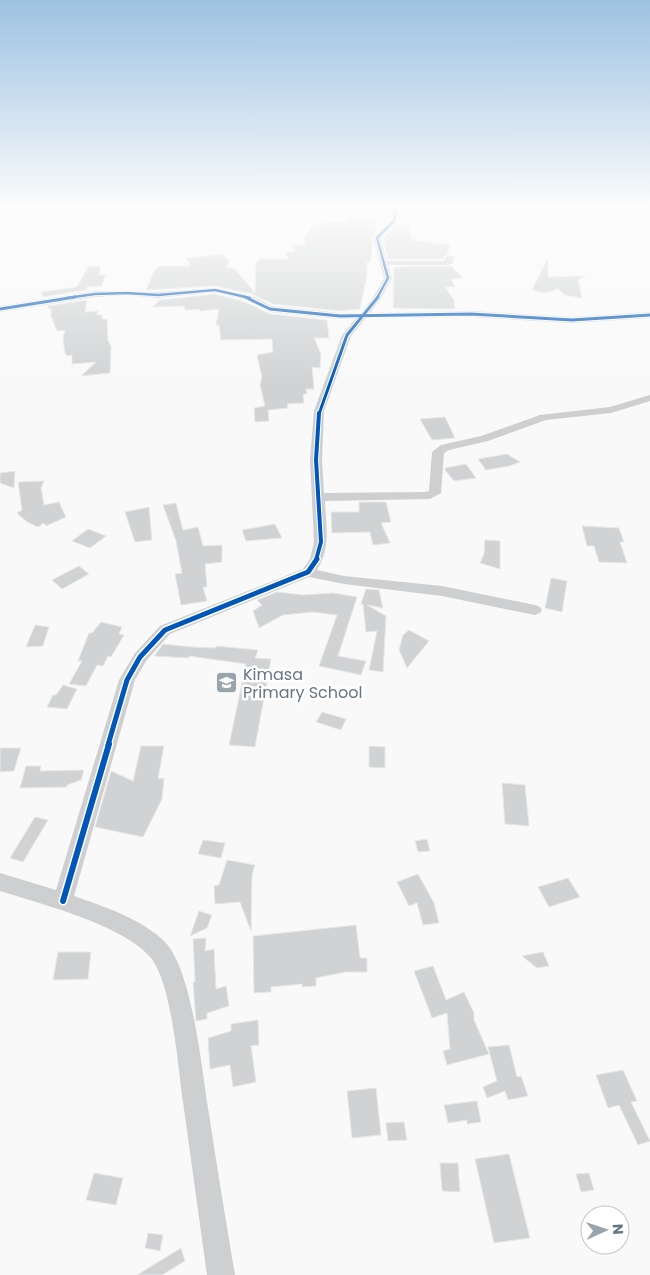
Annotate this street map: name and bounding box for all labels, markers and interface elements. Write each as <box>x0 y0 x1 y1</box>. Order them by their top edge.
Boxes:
place label: Kimasa Primary School <box>243 663 362 704</box>
school or university icon: Kimasa Primary School <box>215 671 239 695</box>
north arrow <box>580 1205 630 1255</box>
text: N <box>608 1224 628 1235</box>

